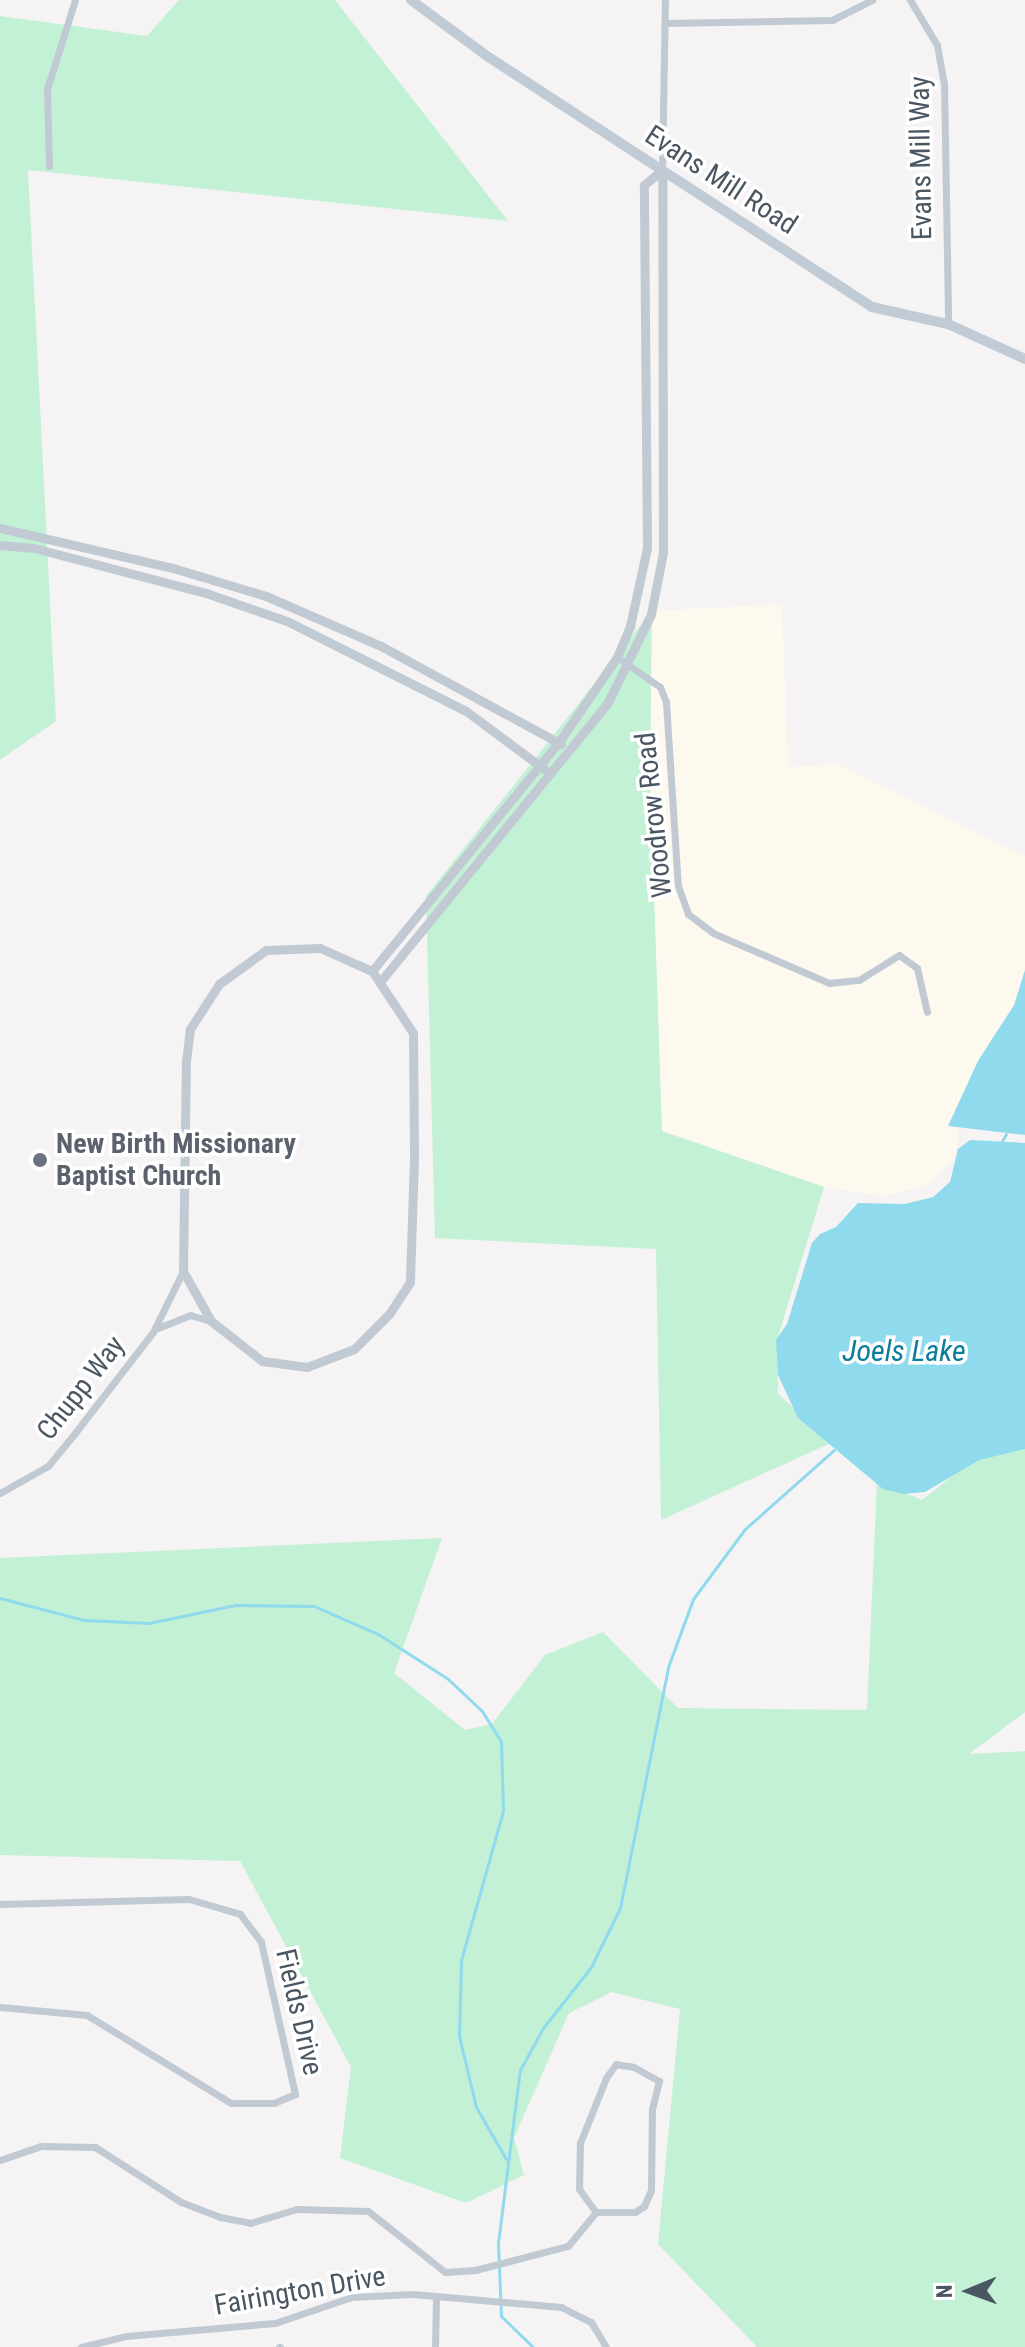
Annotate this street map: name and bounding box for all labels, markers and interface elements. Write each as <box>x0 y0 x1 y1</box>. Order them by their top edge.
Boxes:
street label: Evans Mill Way <box>903 76 939 240</box>
street label: Evans Mill Road <box>639 118 803 242</box>
street label: Woodrow Road <box>629 731 679 899</box>
place label: New Birth Missionary Baptist Church <box>56 1127 296 1193</box>
marker: New Birth Missionary Baptist Church <box>31 1151 49 1169</box>
street label: Chupp Way <box>30 1329 132 1447</box>
water label: Joels Lake <box>842 1333 966 1369</box>
street label: Fields Drive <box>268 1946 330 2078</box>
north arrow <box>929 2251 1009 2331</box>
street label: Fairington Drive <box>212 2259 388 2323</box>
text: N <box>932 2284 957 2298</box>

